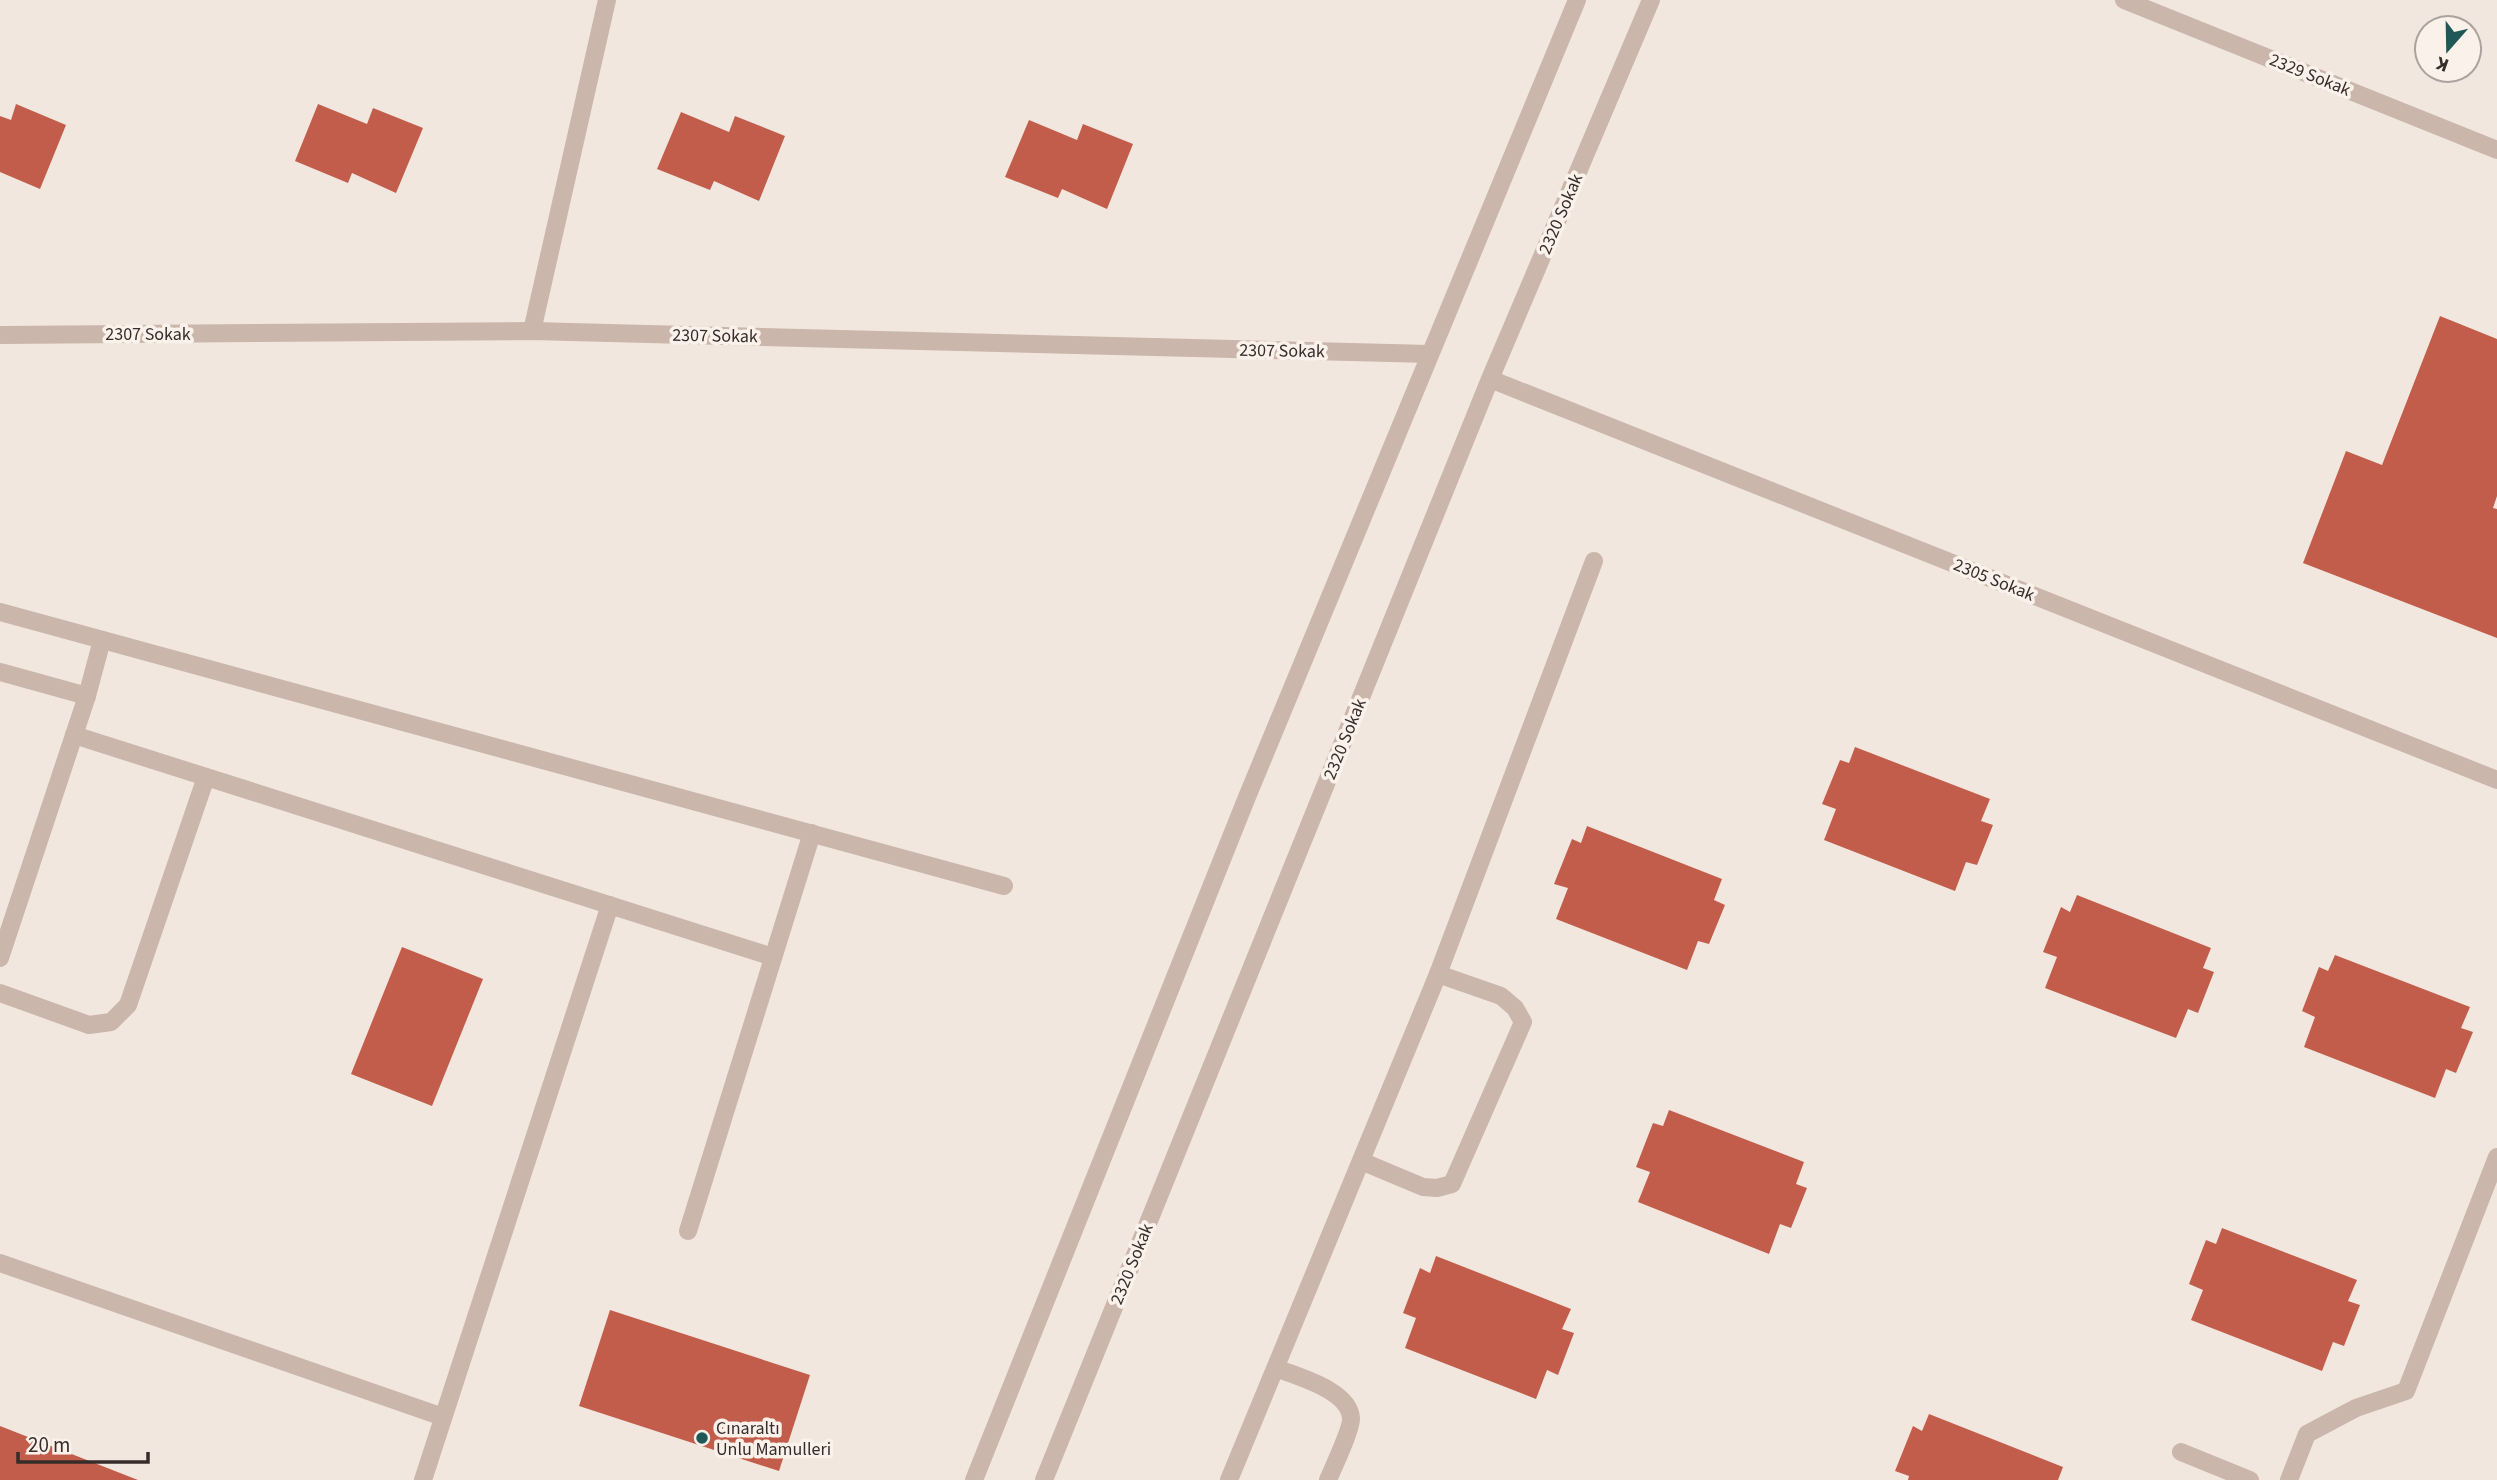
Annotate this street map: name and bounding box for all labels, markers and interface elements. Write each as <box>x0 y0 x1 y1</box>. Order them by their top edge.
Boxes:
north arrow <box>2413 14 2483 84</box>
street label: 2329 Sokak <box>2266 47 2354 103</box>
text: K <box>2432 49 2453 78</box>
street label: 2320 Sokak <box>1533 170 1589 258</box>
street label: 2307 Sokak <box>105 322 191 347</box>
street label: 2307 Sokak <box>672 323 758 349</box>
street label: 2307 Sokak <box>1239 338 1325 364</box>
street label: 2305 Sokak <box>1950 552 2038 608</box>
street label: 2320 Sokak <box>1317 695 1373 783</box>
street label: 2320 Sokak <box>1104 1220 1160 1308</box>
place label: Cınaraltı Unlu Mamulleri <box>716 1416 831 1462</box>
scale bar <box>18 1420 147 1464</box>
text: 20 m <box>28 1430 70 1460</box>
marker: Cınaraltı Unlu Mamulleri <box>694 1430 710 1446</box>

